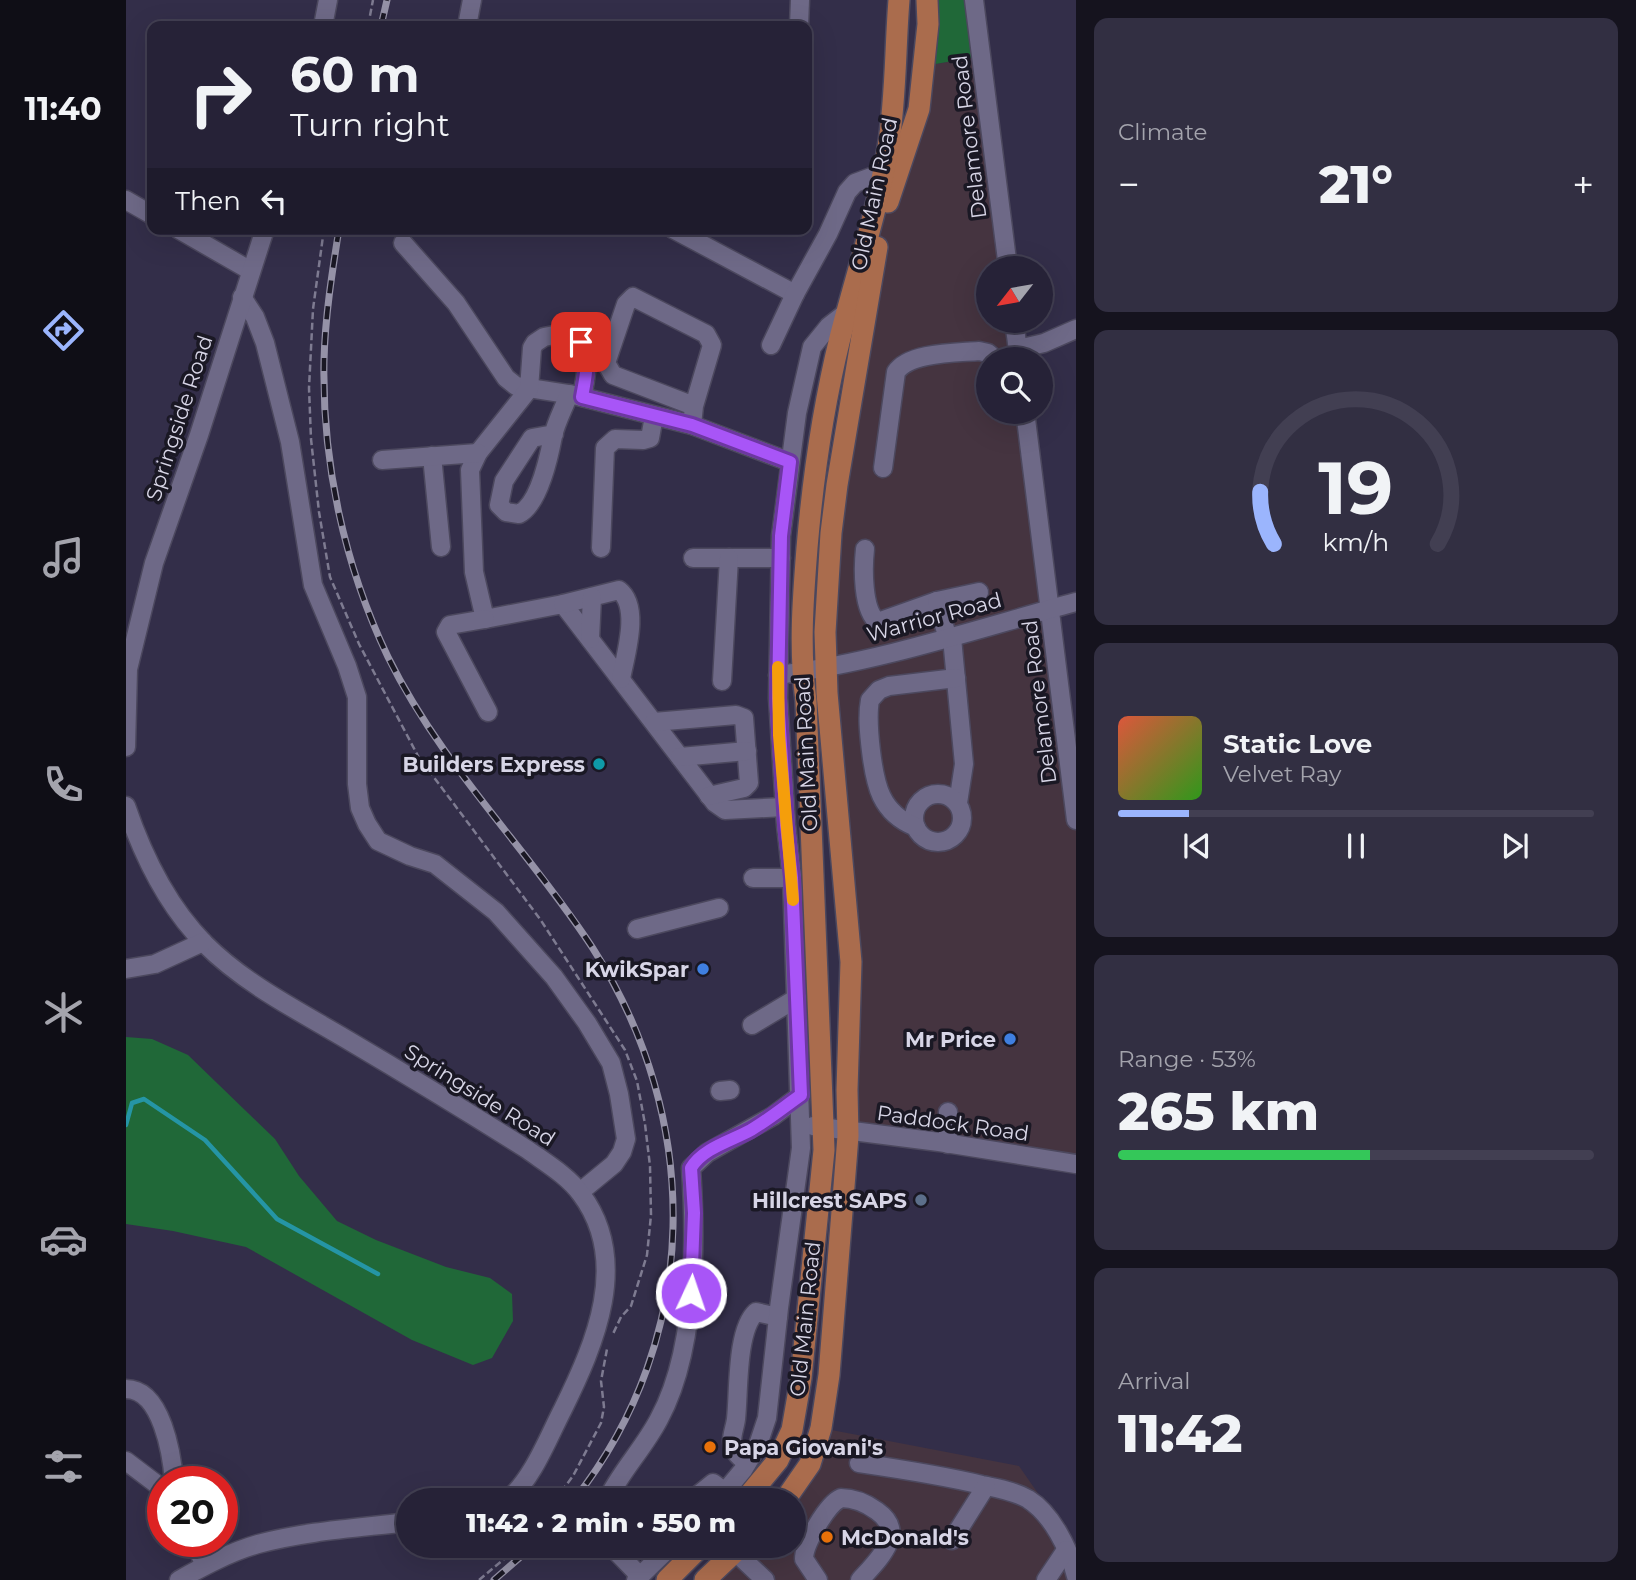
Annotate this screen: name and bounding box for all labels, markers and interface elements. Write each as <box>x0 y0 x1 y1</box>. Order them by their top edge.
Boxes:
text: 60 m <box>290 45 420 104</box>
icon: right <box>175 49 266 140</box>
street label: Delamore Road <box>947 54 991 220</box>
text: 11:40 <box>24 89 102 128</box>
text: Turn right <box>290 105 450 144</box>
street label: Old Main Road <box>846 115 902 273</box>
text: Climate <box>1118 118 1207 146</box>
text: 21° <box>1319 153 1393 216</box>
text: − <box>1118 161 1140 208</box>
text: + <box>1572 161 1594 208</box>
icon: left <box>255 182 293 220</box>
text: Then <box>175 185 241 217</box>
north arrow <box>976 256 1054 332</box>
map controls <box>976 256 1053 424</box>
icon: directions <box>39 306 88 355</box>
pin <box>551 312 611 372</box>
icon: arrive <box>562 323 600 361</box>
street label: Springside Road <box>140 332 218 504</box>
button: search <box>976 347 1053 424</box>
text: 19 <box>1319 444 1393 532</box>
text: km/h <box>1323 526 1389 556</box>
icon: music <box>39 533 88 582</box>
street label: Warrior Road <box>864 587 1004 647</box>
street label: Delamore Road <box>1017 619 1061 785</box>
street label: Old Main Road <box>789 676 823 832</box>
text: Static Love <box>1223 728 1372 760</box>
place label: Builders Express <box>403 752 585 777</box>
marker: Builders Express <box>591 756 607 772</box>
icon: phone <box>39 760 88 809</box>
text: Velvet Ray <box>1223 760 1341 788</box>
icon: previous <box>1178 827 1216 865</box>
icon: pause <box>1337 827 1375 865</box>
icon: next <box>1496 827 1534 865</box>
place label: KwikSpar <box>585 957 689 982</box>
marker: KwikSpar <box>695 961 711 977</box>
icon: climate <box>39 988 88 1037</box>
place label: Mr Price <box>905 1027 996 1052</box>
marker: Mr Price <box>1002 1031 1018 1047</box>
street label: Springside Road <box>400 1039 560 1151</box>
text: Range · 53% <box>1118 1045 1256 1073</box>
text: 265 km <box>1118 1080 1319 1143</box>
street label: Paddock Road <box>875 1100 1031 1146</box>
place label: Hillcrest SAPS <box>752 1188 907 1213</box>
marker: Hillcrest SAPS <box>913 1192 929 1208</box>
icon: car <box>39 1215 88 1264</box>
street label: Old Main Road <box>784 1240 826 1398</box>
position arrow <box>654 1256 728 1330</box>
text: Arrival <box>1118 1367 1191 1395</box>
text: 11:42 <box>1118 1402 1242 1465</box>
place label: Papa Giovani's <box>724 1435 883 1460</box>
marker: Papa Giovani's <box>702 1439 718 1455</box>
icon: filters <box>39 1442 88 1491</box>
speed limit sign: 20 <box>147 1466 238 1557</box>
text: 11:42 · 2 min · 550 m <box>466 1507 736 1539</box>
place label: McDonald's <box>841 1525 969 1550</box>
marker: McDonald's <box>819 1529 835 1545</box>

